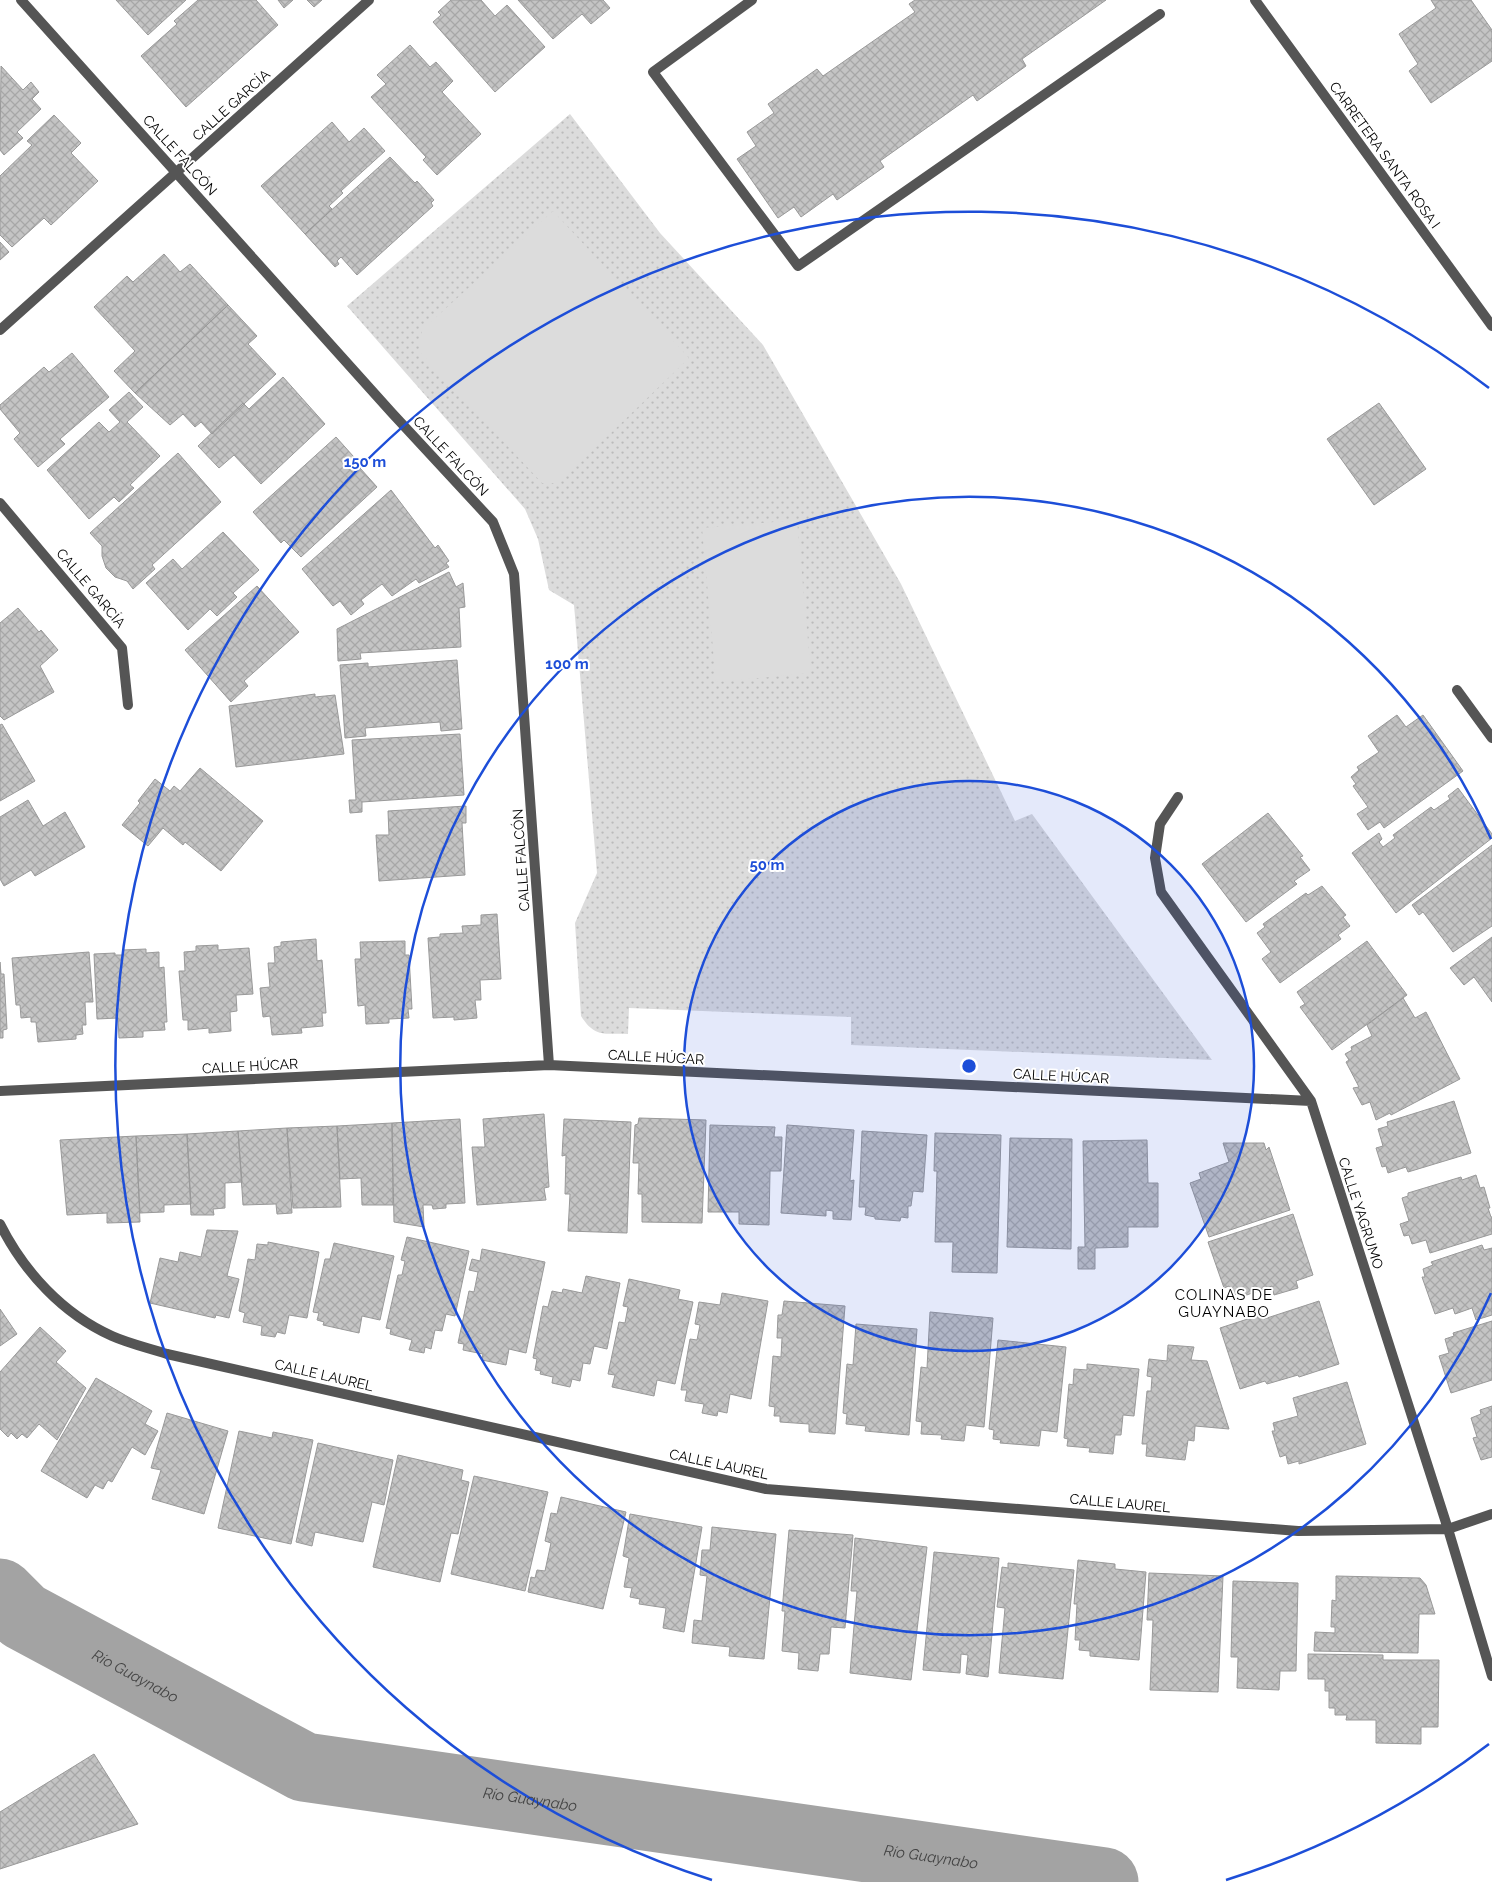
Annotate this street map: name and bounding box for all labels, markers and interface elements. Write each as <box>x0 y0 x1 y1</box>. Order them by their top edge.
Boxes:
street label: CALLE GARCÍA <box>188 65 273 144</box>
street label: CARRETERA SANTA ROSA I <box>1326 79 1444 231</box>
street label: CALLE FALCÓN <box>140 111 221 199</box>
street label: CALLE FALCÓN <box>410 412 493 499</box>
text: 150 m <box>344 453 386 471</box>
street label: CALLE GARCÍA <box>53 544 130 631</box>
text: 100 m <box>545 655 589 673</box>
street label: CALLE FALCÓN <box>508 808 533 912</box>
text: 50 m <box>749 856 785 874</box>
street label: CALLE HÚCAR <box>607 1045 705 1068</box>
street label: CALLE HÚCAR <box>201 1054 299 1077</box>
centre of rings <box>960 1057 978 1075</box>
street label: CALLE HÚCAR <box>1012 1064 1110 1087</box>
street label: CALLE YAGRUMO <box>1335 1155 1387 1271</box>
district label: COLINAS DE GUAYNABO <box>1175 1286 1273 1321</box>
street label: CALLE LAUREL <box>273 1356 375 1394</box>
street label: CALLE LAUREL <box>668 1446 770 1482</box>
street label: CALLE LAUREL <box>1069 1491 1171 1515</box>
water label: Río Guaynabo <box>89 1646 181 1707</box>
water label: Río Guaynabo <box>482 1784 578 1815</box>
water label: Río Guaynabo <box>883 1841 979 1873</box>

